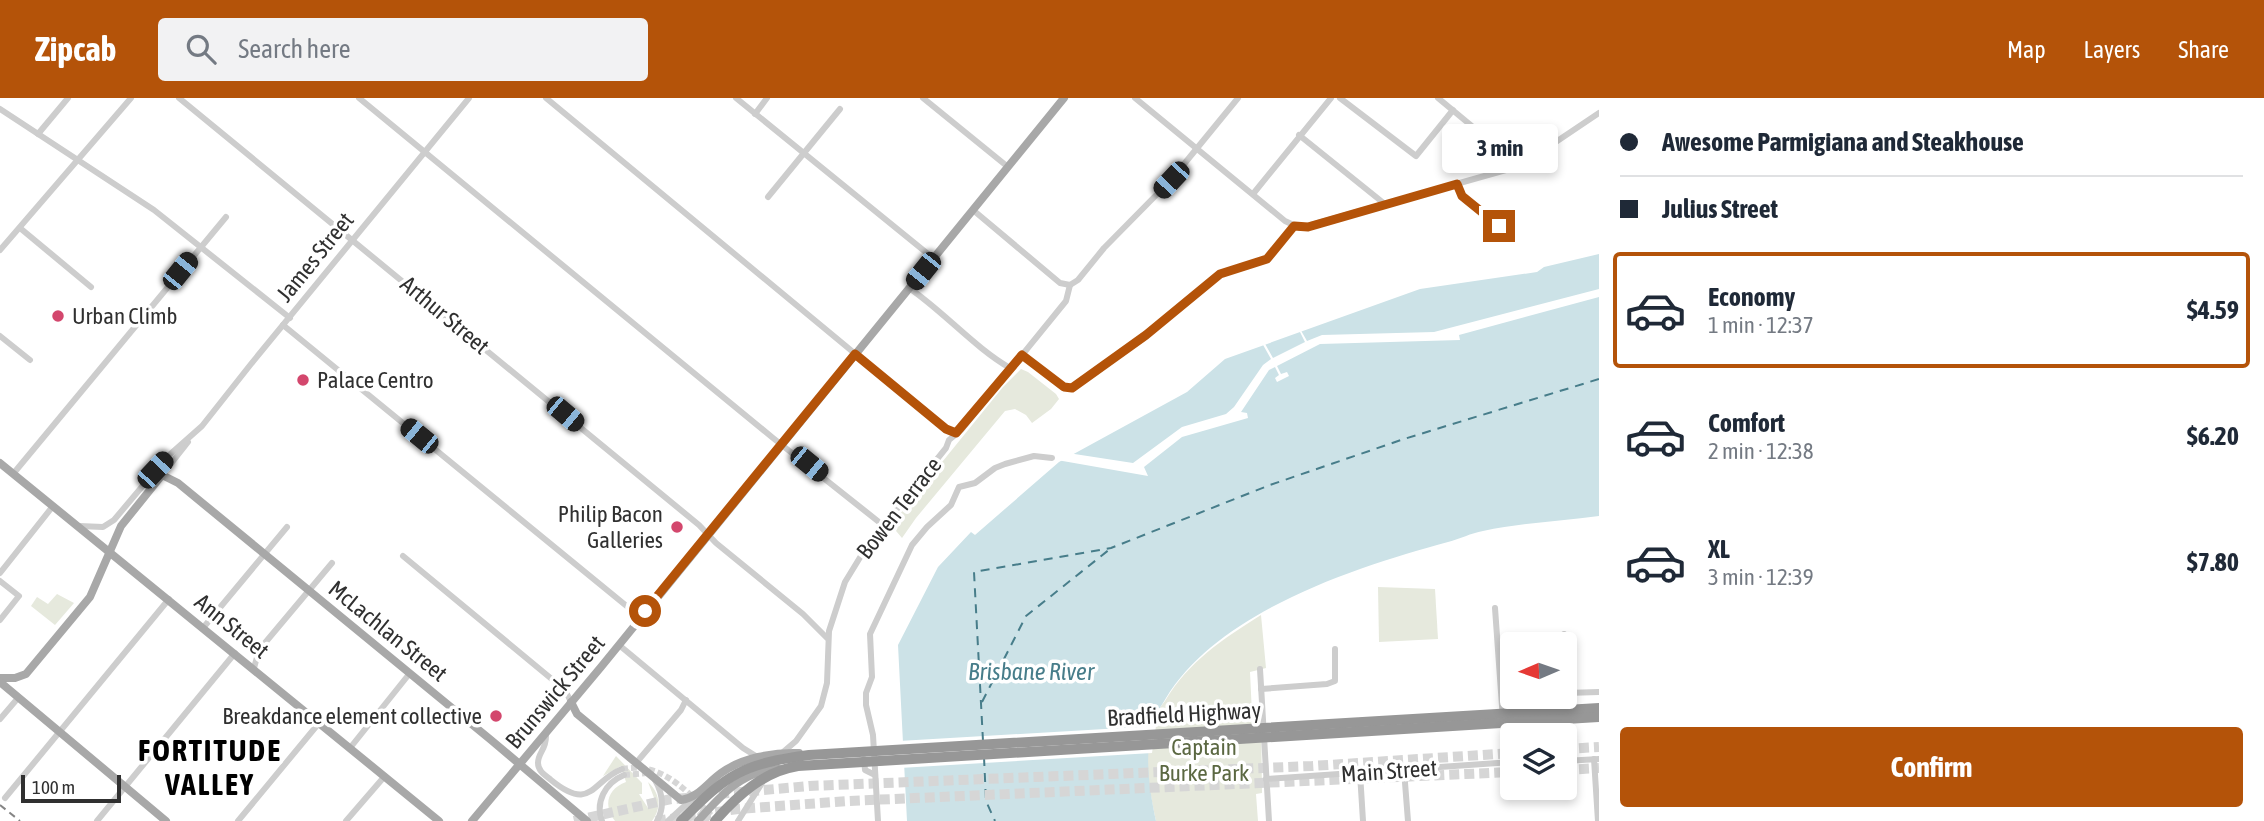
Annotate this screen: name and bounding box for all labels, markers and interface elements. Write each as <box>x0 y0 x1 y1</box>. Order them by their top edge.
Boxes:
search box <box>158 18 648 81</box>
text: Zipcab <box>35 30 116 68</box>
icon: search <box>182 30 220 68</box>
text: Search here <box>238 34 350 64</box>
text: Map <box>2007 36 2046 63</box>
text: Layers <box>2084 36 2140 63</box>
text: Share <box>2178 36 2229 63</box>
callout: 3 min <box>1441 124 1557 174</box>
text: Awesome Parmigiana and Steakhouse <box>1662 127 2024 157</box>
text: 3 min <box>1477 135 1523 161</box>
car <box>1149 157 1194 203</box>
text: Julius Street <box>1662 194 1778 224</box>
street label: James Street <box>271 207 359 307</box>
route end <box>1483 210 1515 242</box>
car <box>159 248 202 294</box>
car <box>902 248 945 294</box>
street label: Arthur Street <box>396 271 494 359</box>
icon: car <box>1624 279 1687 342</box>
text: Economy <box>1708 282 1795 312</box>
text: $4.59 <box>2187 295 2239 325</box>
place label: Urban Climb <box>72 303 177 329</box>
marker: Urban Climb <box>50 308 66 324</box>
text: 1 min · 12:37 <box>1708 312 1814 338</box>
place label: Palace Centro <box>317 367 434 393</box>
marker: Palace Centro <box>295 372 311 388</box>
car <box>543 392 588 436</box>
icon: car <box>1624 405 1687 468</box>
text: Comfort <box>1708 408 1785 438</box>
car <box>397 415 442 457</box>
text: $6.20 <box>2187 421 2239 451</box>
text: 2 min · 12:38 <box>1708 438 1814 464</box>
car <box>787 443 832 485</box>
car <box>133 447 178 493</box>
street label: Bowen Terrace <box>851 452 947 564</box>
place label: Philip Bacon Galleries <box>558 501 663 553</box>
marker: Philip Bacon Galleries <box>669 519 685 535</box>
icon: car <box>1624 531 1687 594</box>
text: XL <box>1708 534 1730 564</box>
text: $7.80 <box>2187 547 2239 577</box>
text: 3 min · 12:39 <box>1708 564 1814 590</box>
street label: McLachlan Street <box>324 575 452 687</box>
street label: Ann Street <box>190 588 274 664</box>
route start <box>629 595 661 627</box>
street label: Brunswick Street <box>500 630 610 754</box>
north arrow <box>1500 632 1577 709</box>
map controls <box>1500 632 1577 800</box>
water label: Brisbane River <box>968 658 1095 685</box>
street label: Bradfield Highway <box>1106 697 1262 731</box>
place label: Breakdance element collective <box>222 703 482 729</box>
marker: Breakdance element collective <box>488 708 504 724</box>
button: layers <box>1500 723 1577 800</box>
button: Confirm <box>1620 727 2243 807</box>
district label: FORTITUDE VALLEY <box>138 733 282 801</box>
park label: Captain Burke Park <box>1159 734 1249 786</box>
street label: Main Street <box>1340 755 1438 787</box>
scale bar <box>21 772 121 804</box>
text: 100 m <box>32 776 75 798</box>

